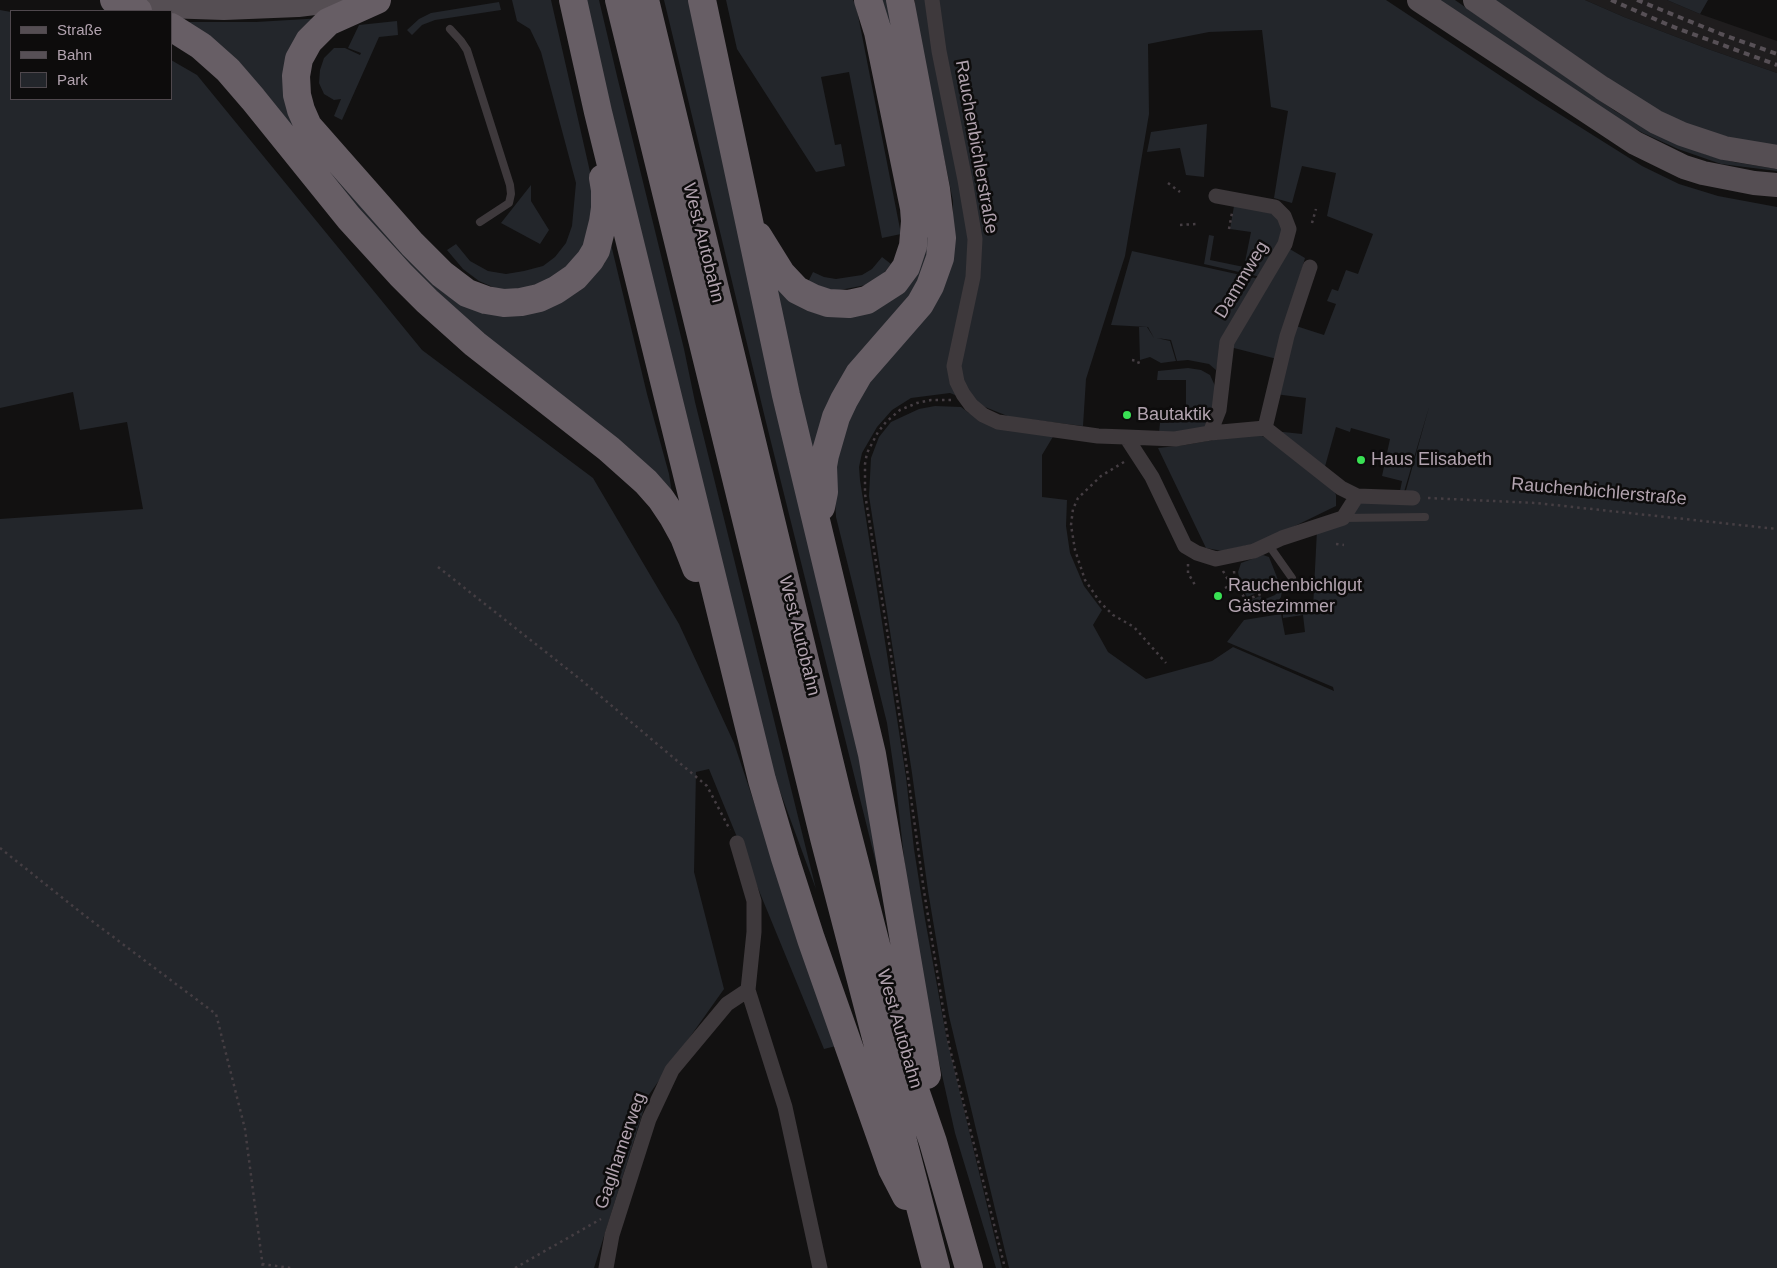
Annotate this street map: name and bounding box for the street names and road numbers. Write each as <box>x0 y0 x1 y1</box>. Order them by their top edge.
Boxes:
street label: Rauchenbichlerstraße <box>950 58 1002 236</box>
street label: West Autobahn <box>678 181 728 305</box>
street label: Dammweg <box>1211 238 1273 322</box>
street label: Rauchenbichlerstraße <box>1510 474 1688 510</box>
street label: West Autobahn <box>774 574 824 698</box>
street label: West Autobahn <box>872 967 926 1091</box>
street label: Gaglhamerweg <box>591 1090 651 1212</box>

